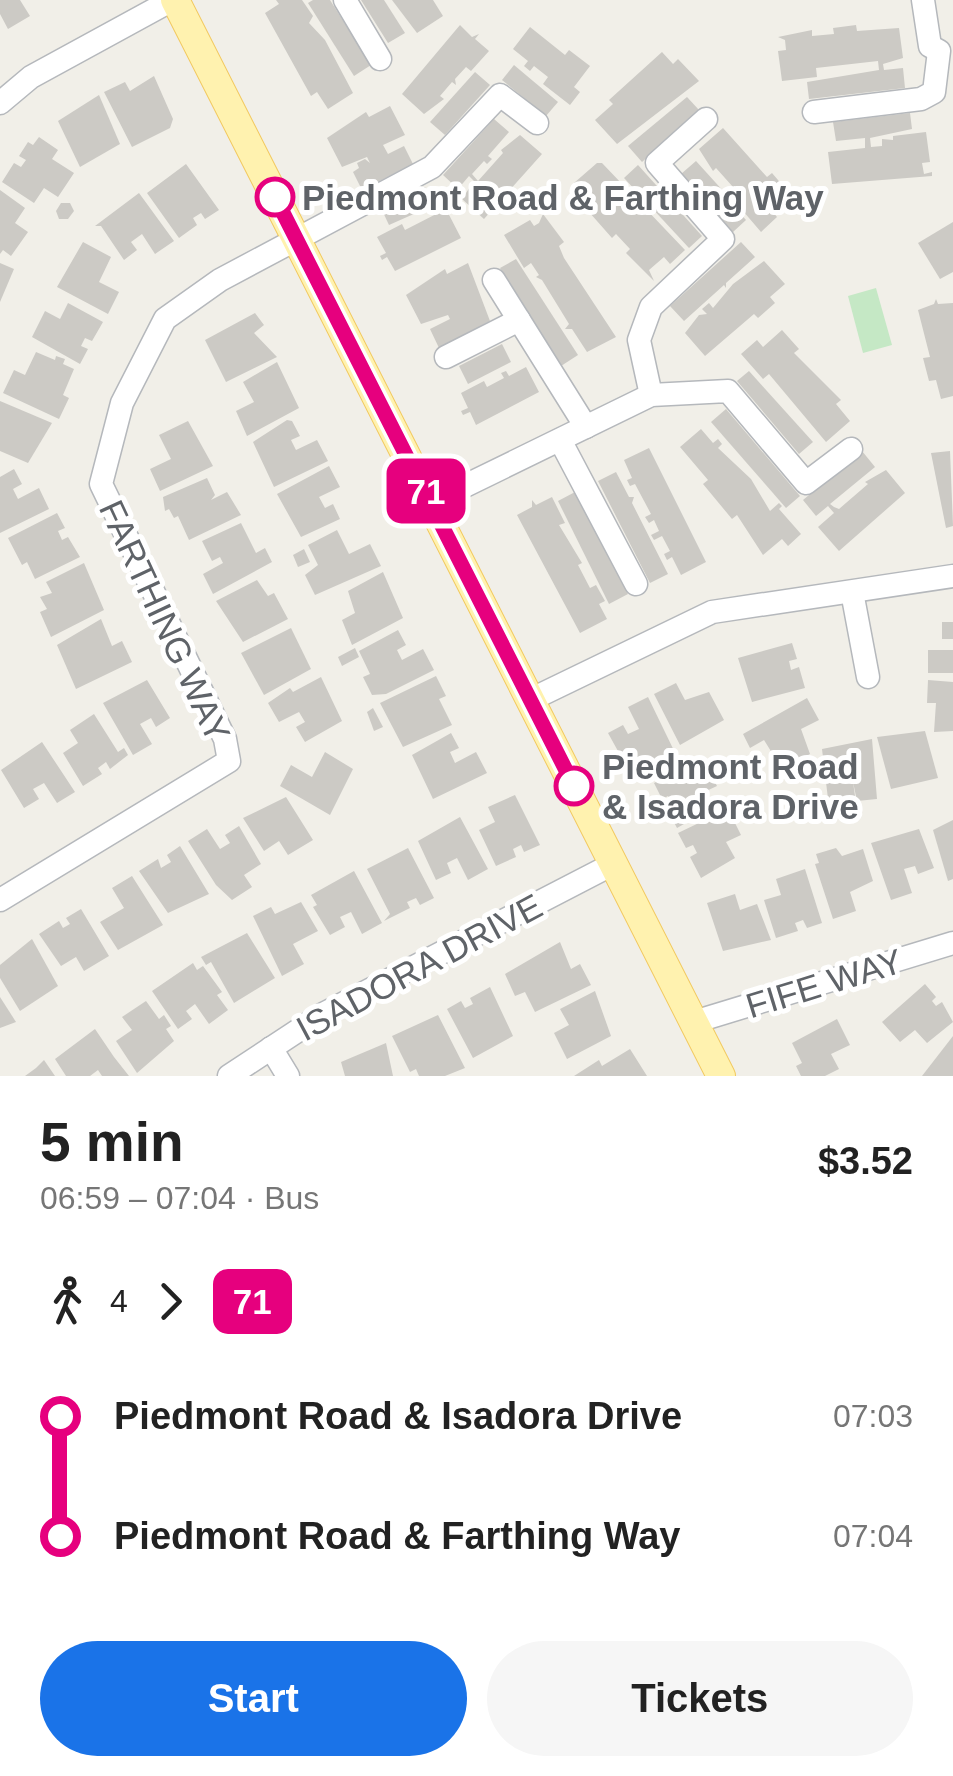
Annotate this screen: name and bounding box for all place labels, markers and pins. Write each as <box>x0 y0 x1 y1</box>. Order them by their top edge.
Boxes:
marker: Piedmont Road & Farthing Way <box>256 178 294 216</box>
place label: Piedmont Road & Farthing Way <box>302 178 824 217</box>
place label: Piedmont Road & Isadora Drive <box>602 747 859 826</box>
marker: Piedmont Road & Isadora Drive <box>555 767 593 805</box>

